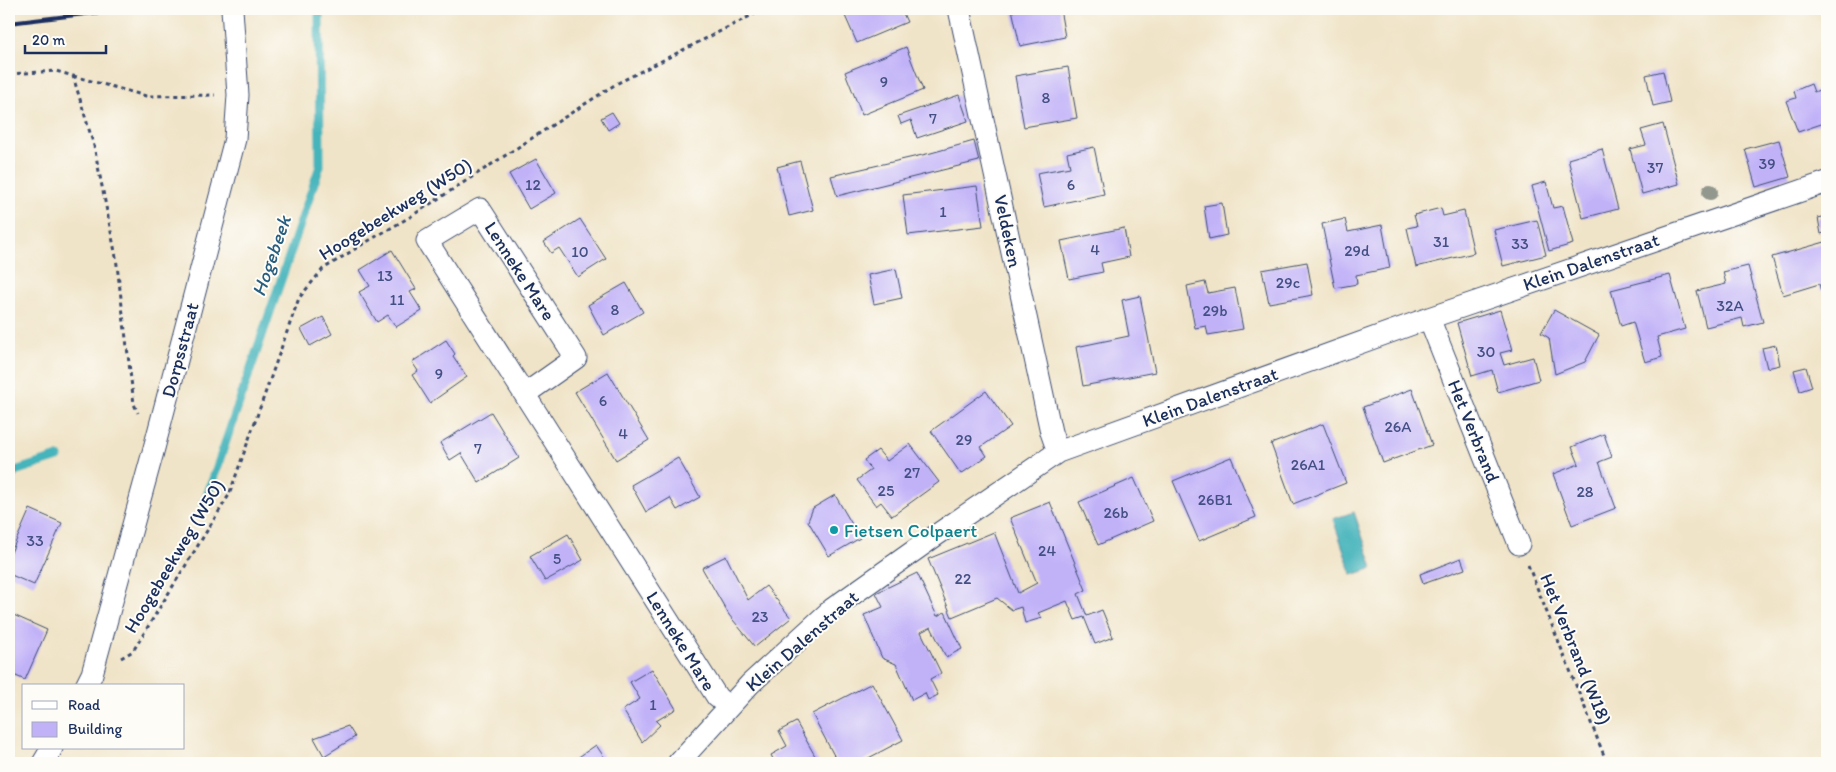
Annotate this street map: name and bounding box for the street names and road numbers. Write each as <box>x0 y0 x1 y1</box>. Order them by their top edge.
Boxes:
street label: Hoogebeekweg (W50) <box>314 153 476 265</box>
street label: Veldeken <box>989 193 1027 270</box>
street label: Lenneke Mare <box>480 217 560 325</box>
street label: Klein Dalenstraat <box>1520 228 1662 296</box>
street label: Dorpsstraat <box>156 300 204 400</box>
street label: Klein Dalenstraat <box>1139 362 1281 432</box>
street label: Het Verbrand <box>1443 376 1505 486</box>
street label: Hoogebeekweg (W50) <box>119 475 229 637</box>
street label: Het Verbrand (W18) <box>1535 570 1617 728</box>
street label: Klein Dalenstraat <box>741 586 863 696</box>
street label: Lenneke Mare <box>641 587 721 695</box>

